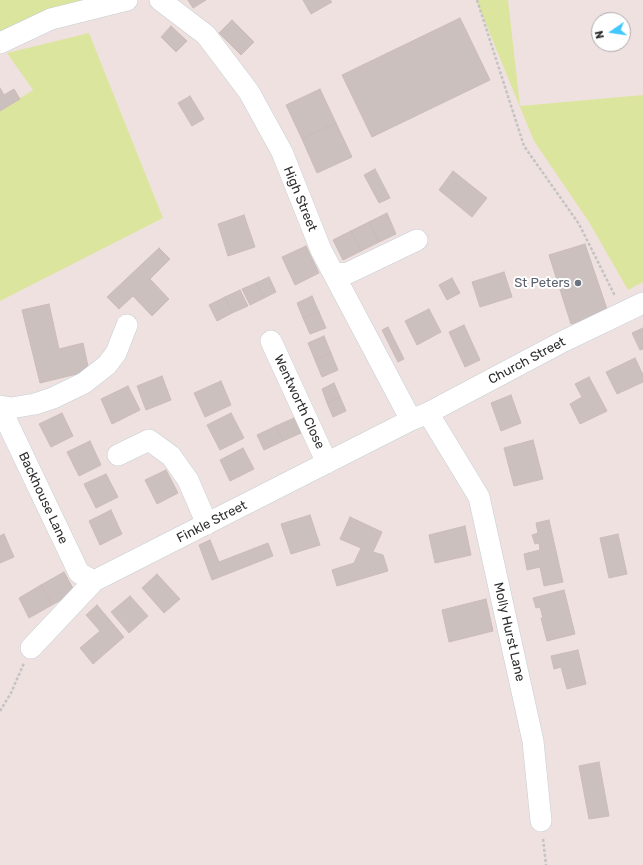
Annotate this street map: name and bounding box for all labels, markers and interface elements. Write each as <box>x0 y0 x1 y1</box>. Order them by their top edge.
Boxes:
north arrow <box>591 12 631 52</box>
text: N <box>593 29 607 40</box>
street label: High Street <box>280 164 320 234</box>
place label: St Peters <box>514 275 570 291</box>
marker: St Peters <box>573 278 583 288</box>
street label: Church Street <box>486 334 568 388</box>
street label: Wentworth Close <box>270 352 328 452</box>
street label: Backhouse Lane <box>15 450 71 546</box>
street label: Finkle Street <box>174 498 250 546</box>
street label: Molly Hurst Lane <box>490 581 528 683</box>

